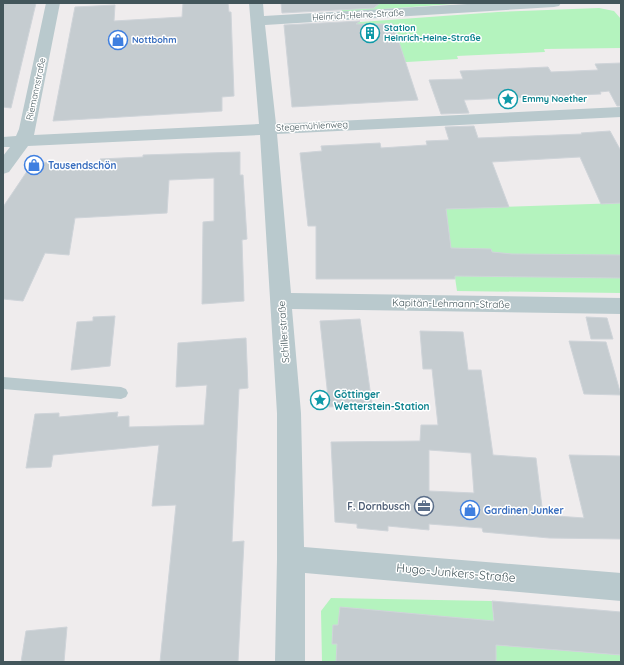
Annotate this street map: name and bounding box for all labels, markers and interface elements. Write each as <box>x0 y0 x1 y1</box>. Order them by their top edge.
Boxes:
street label: Heinrich-Heine-Straße <box>312 7 404 22</box>
building icon: Station Heinrich-Heine-Straße <box>359 22 381 44</box>
place label: Station Heinrich-Heine-Straße <box>384 22 481 43</box>
shop icon: Nottbohm <box>107 29 129 51</box>
place label: Nottbohm <box>132 34 176 45</box>
street label: Riemannstraße <box>24 57 48 121</box>
place icon: Emmy Noether <box>497 88 519 110</box>
place label: Emmy Noether <box>522 93 587 104</box>
street label: Stegemühlenweg <box>276 118 348 133</box>
shop icon: Tausendschön <box>23 154 45 176</box>
place label: Tausendschön <box>48 159 116 172</box>
street label: Kapitän-Lehmann-Straße <box>392 296 510 311</box>
street label: Schillerstraße <box>275 300 292 363</box>
place label: Göttinger Wetterstein-Station <box>334 388 430 413</box>
place icon: Göttinger Wetterstein-Station <box>309 389 331 411</box>
office icon: F. Dornbusch <box>413 495 435 517</box>
shop icon: Gardinen Junker <box>459 499 481 521</box>
place label: F. Dornbusch <box>347 500 410 513</box>
place label: Gardinen Junker <box>484 504 564 517</box>
street label: Hugo-Junkers-Straße <box>396 560 516 585</box>

